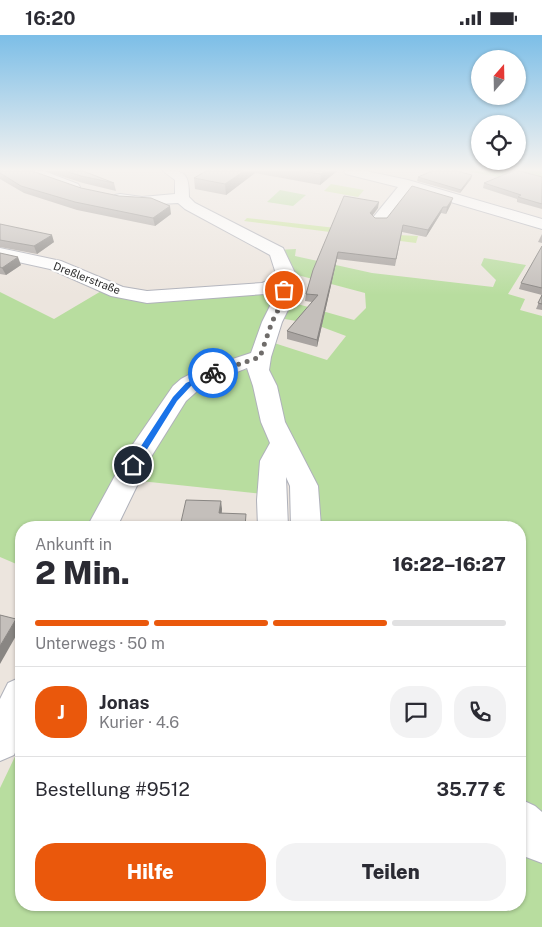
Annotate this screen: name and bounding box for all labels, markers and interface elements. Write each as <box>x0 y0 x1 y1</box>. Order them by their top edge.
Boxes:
text: 16:20 <box>25 7 76 29</box>
north arrow <box>471 50 526 105</box>
map controls <box>471 50 526 170</box>
button: locate <box>471 115 526 170</box>
street label: Dreßlerstraße <box>52 260 122 296</box>
pin <box>263 269 305 311</box>
icon: bag <box>270 276 298 304</box>
courier <box>188 348 238 398</box>
icon: bike <box>199 359 227 387</box>
pin <box>112 444 154 486</box>
icon: home <box>119 451 147 479</box>
text: Ankunft in <box>35 535 112 554</box>
text: 16:22–16:27 <box>392 553 506 575</box>
text: 2 Min. <box>35 554 130 591</box>
text: Unterwegs · 50 m <box>35 634 165 653</box>
button: chat <box>390 686 442 738</box>
button: phone <box>454 686 506 738</box>
text: Jonas <box>99 691 149 713</box>
text: J <box>57 701 65 723</box>
text: Kurier · 4.6 <box>99 713 179 732</box>
text: Bestellung #9512 <box>35 778 190 800</box>
text: 35.77 € <box>436 778 506 800</box>
button: Hilfe <box>35 843 266 901</box>
button: Teilen <box>276 843 506 901</box>

